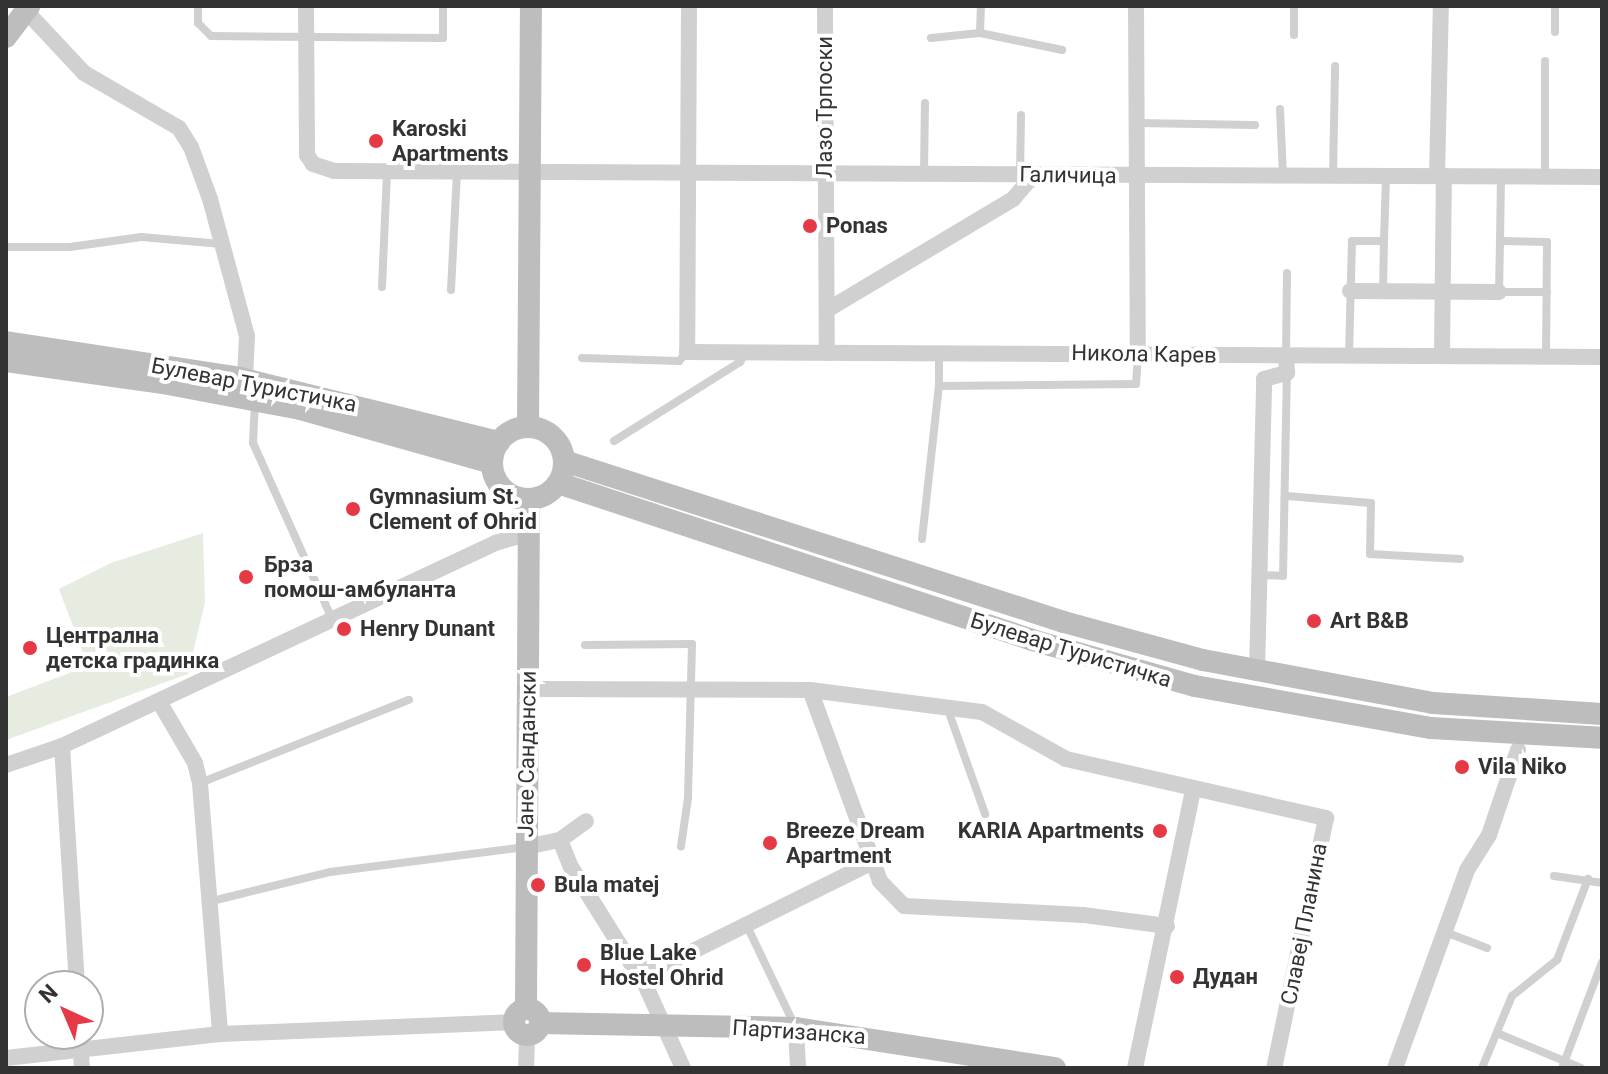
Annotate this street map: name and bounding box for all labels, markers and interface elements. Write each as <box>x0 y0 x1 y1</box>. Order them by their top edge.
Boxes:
street label: Лазо Трпоски <box>812 36 838 178</box>
place label: Karoski Apartments <box>392 115 509 166</box>
marker: Karoski Apartments <box>367 132 385 150</box>
street label: Галичица <box>1019 161 1117 189</box>
place label: Ponas <box>826 213 888 239</box>
marker: Ponas <box>801 217 819 235</box>
street label: Никола Карев <box>1071 340 1217 368</box>
street label: Булевар Туристичка <box>149 352 359 418</box>
place label: Gymnasium St. Clement of Ohrid <box>369 483 537 534</box>
marker: Gymnasium St. Clement of Ohrid <box>344 500 362 518</box>
place label: Брза помош-амбуланта <box>264 551 456 602</box>
marker: Брза помош-амбуланта <box>235 566 257 588</box>
street label: Булевар Туристичка <box>967 607 1175 693</box>
place label: Art B&B <box>1330 608 1409 634</box>
marker: Art B&B <box>1305 612 1323 630</box>
place label: Henry Dunant <box>360 616 495 642</box>
marker: Henry Dunant <box>335 620 353 638</box>
place label: Централна детска градинка <box>46 622 219 674</box>
marker: Централна детска градинка <box>21 639 39 657</box>
street label: Јане Сандански <box>512 670 542 838</box>
place label: Vila Niko <box>1478 754 1567 780</box>
marker: Vila Niko <box>1453 758 1471 776</box>
place label: Breeze Dream Apartment <box>786 817 925 868</box>
place label: KARIA Apartments <box>958 818 1144 844</box>
marker: KARIA Apartments <box>1151 822 1169 840</box>
marker: Breeze Dream Apartment <box>761 834 779 852</box>
street label: Славеј Планина <box>1275 841 1333 1007</box>
place label: Bula matej <box>554 872 659 898</box>
marker: Bula matej <box>529 876 547 894</box>
place label: Blue Lake Hostel Ohrid <box>600 939 724 990</box>
marker: Blue Lake Hostel Ohrid <box>575 956 593 974</box>
place label: Дудан <box>1193 964 1258 990</box>
marker: Дудан <box>1168 968 1186 986</box>
north arrow <box>24 970 104 1050</box>
text: N <box>34 979 63 1008</box>
street label: Партизанска <box>731 1014 867 1050</box>

